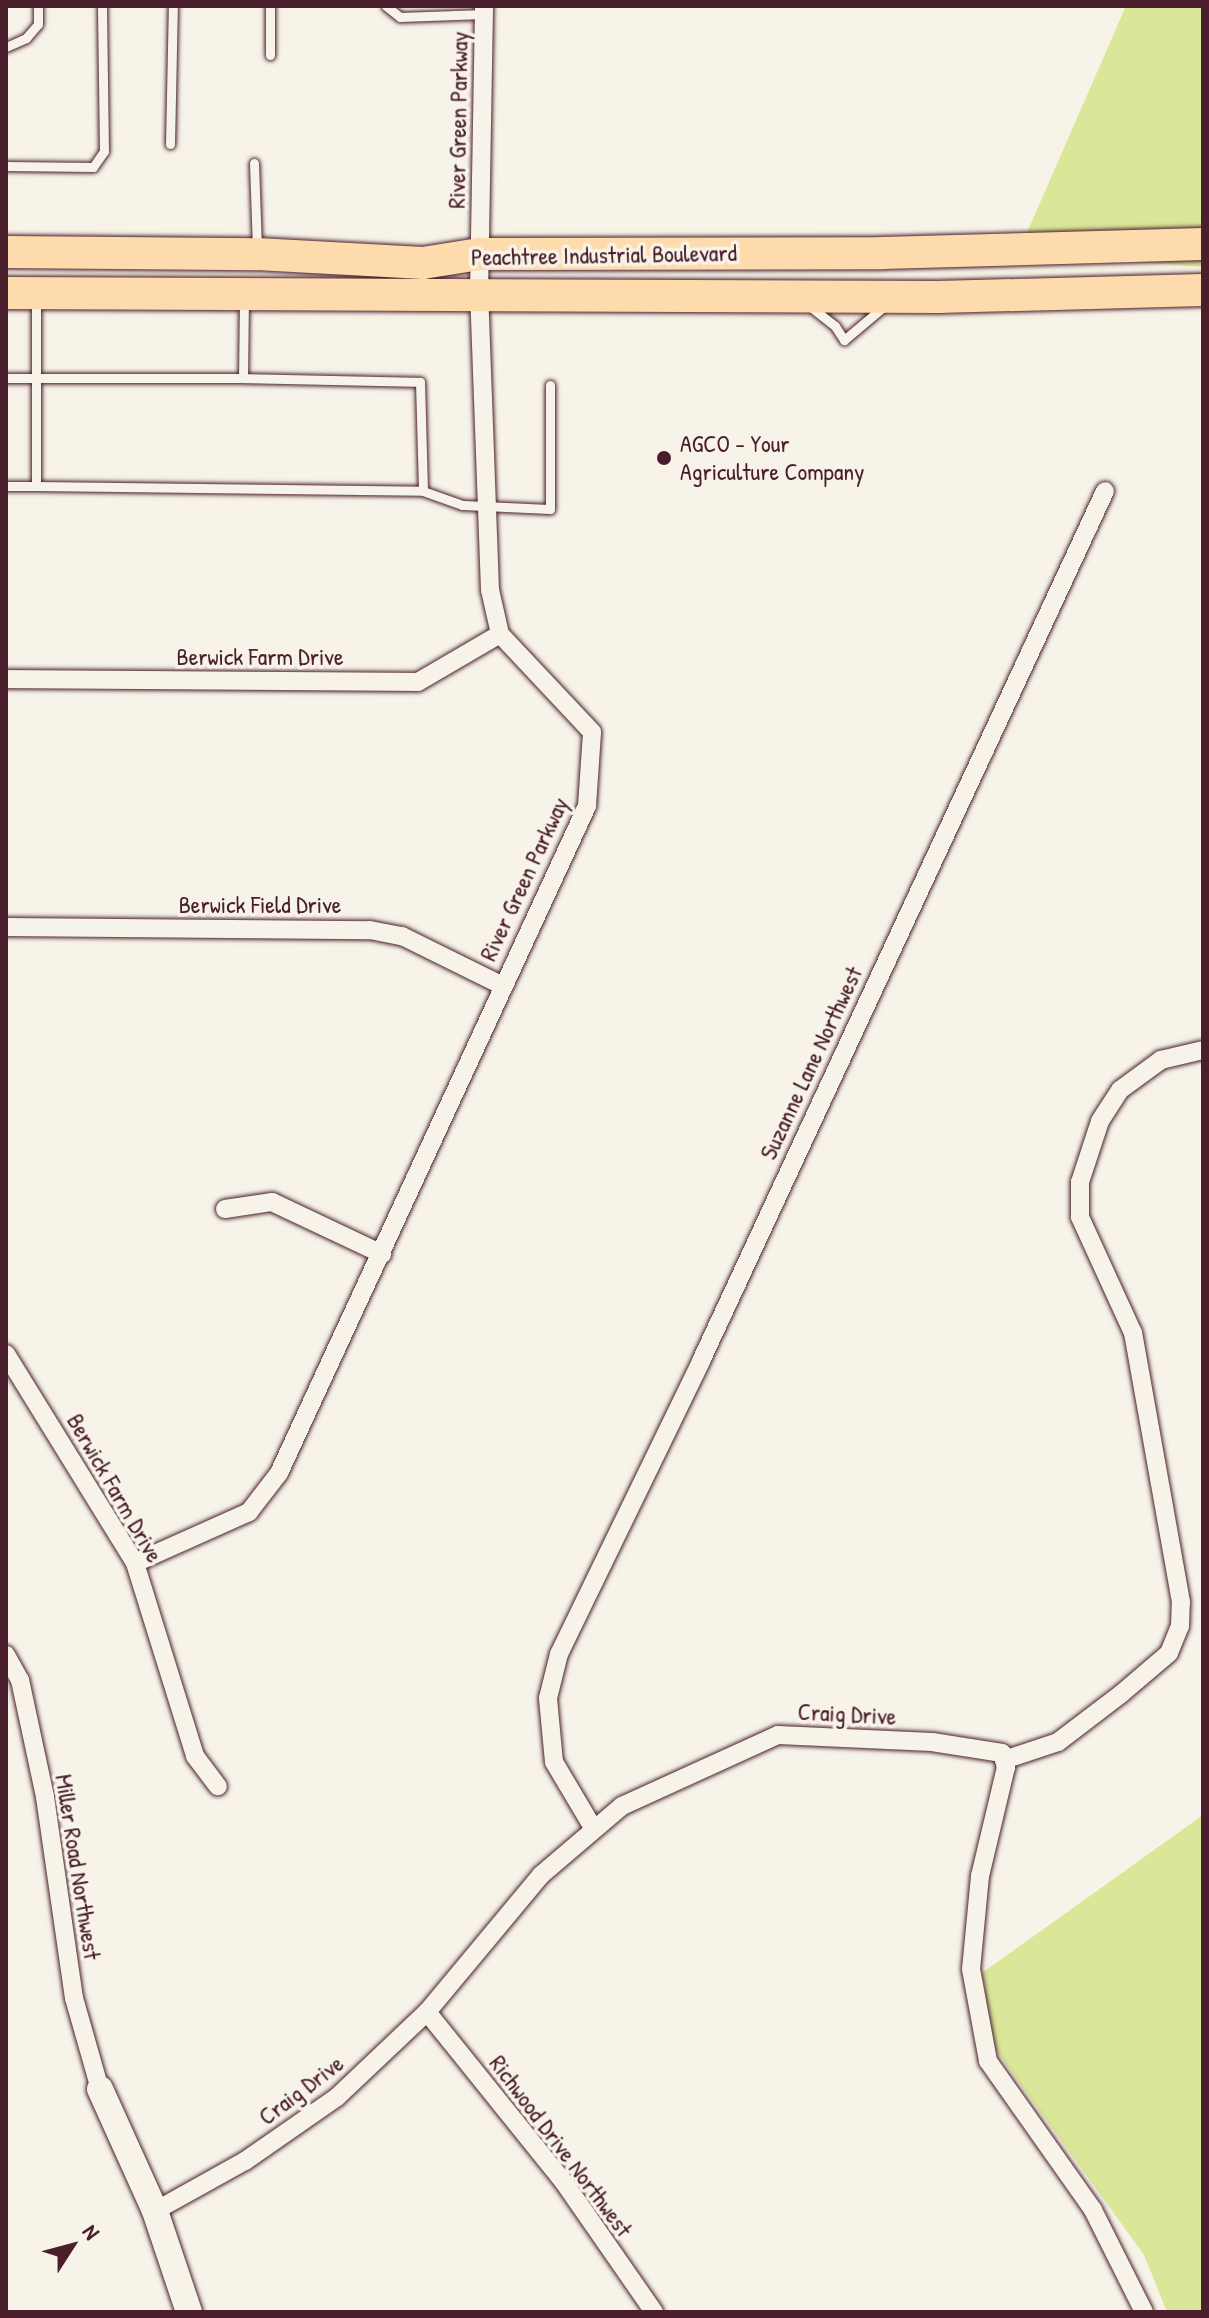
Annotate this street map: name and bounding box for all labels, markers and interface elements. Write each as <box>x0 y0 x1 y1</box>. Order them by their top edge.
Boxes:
street label: River Green Parkway <box>442 31 474 209</box>
street label: Peachtree Industrial Boulevard <box>471 238 737 272</box>
place label: AGCO - Your Agriculture Company <box>680 430 864 486</box>
marker: AGCO - Your Agriculture Company <box>655 449 673 467</box>
street label: Berwick Farm Drive <box>177 643 343 671</box>
street label: River Green Parkway <box>473 793 575 965</box>
street label: Berwick Field Drive <box>179 891 341 919</box>
street label: Suzanne Lane Northwest <box>754 962 868 1164</box>
street label: Berwick Farm Drive <box>61 1409 169 1567</box>
street label: Craig Drive <box>797 1697 897 1731</box>
street label: Miller Road Northwest <box>49 1772 107 1962</box>
street label: Craig Drive <box>253 2049 349 2131</box>
street label: Richwood Drive Northwest <box>483 2050 639 2242</box>
north arrow <box>32 2206 112 2286</box>
text: N <box>76 2218 107 2245</box>

